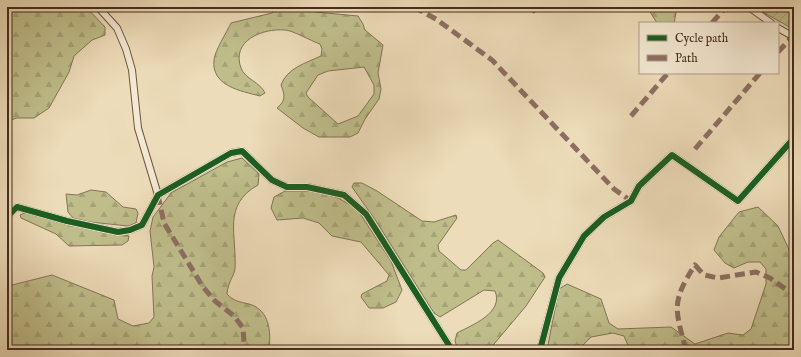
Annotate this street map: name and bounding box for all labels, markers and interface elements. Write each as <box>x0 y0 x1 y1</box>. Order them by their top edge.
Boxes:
legend <box>639 22 779 74</box>
text: Cycle path <box>675 31 729 47</box>
text: Path <box>675 51 698 66</box>

